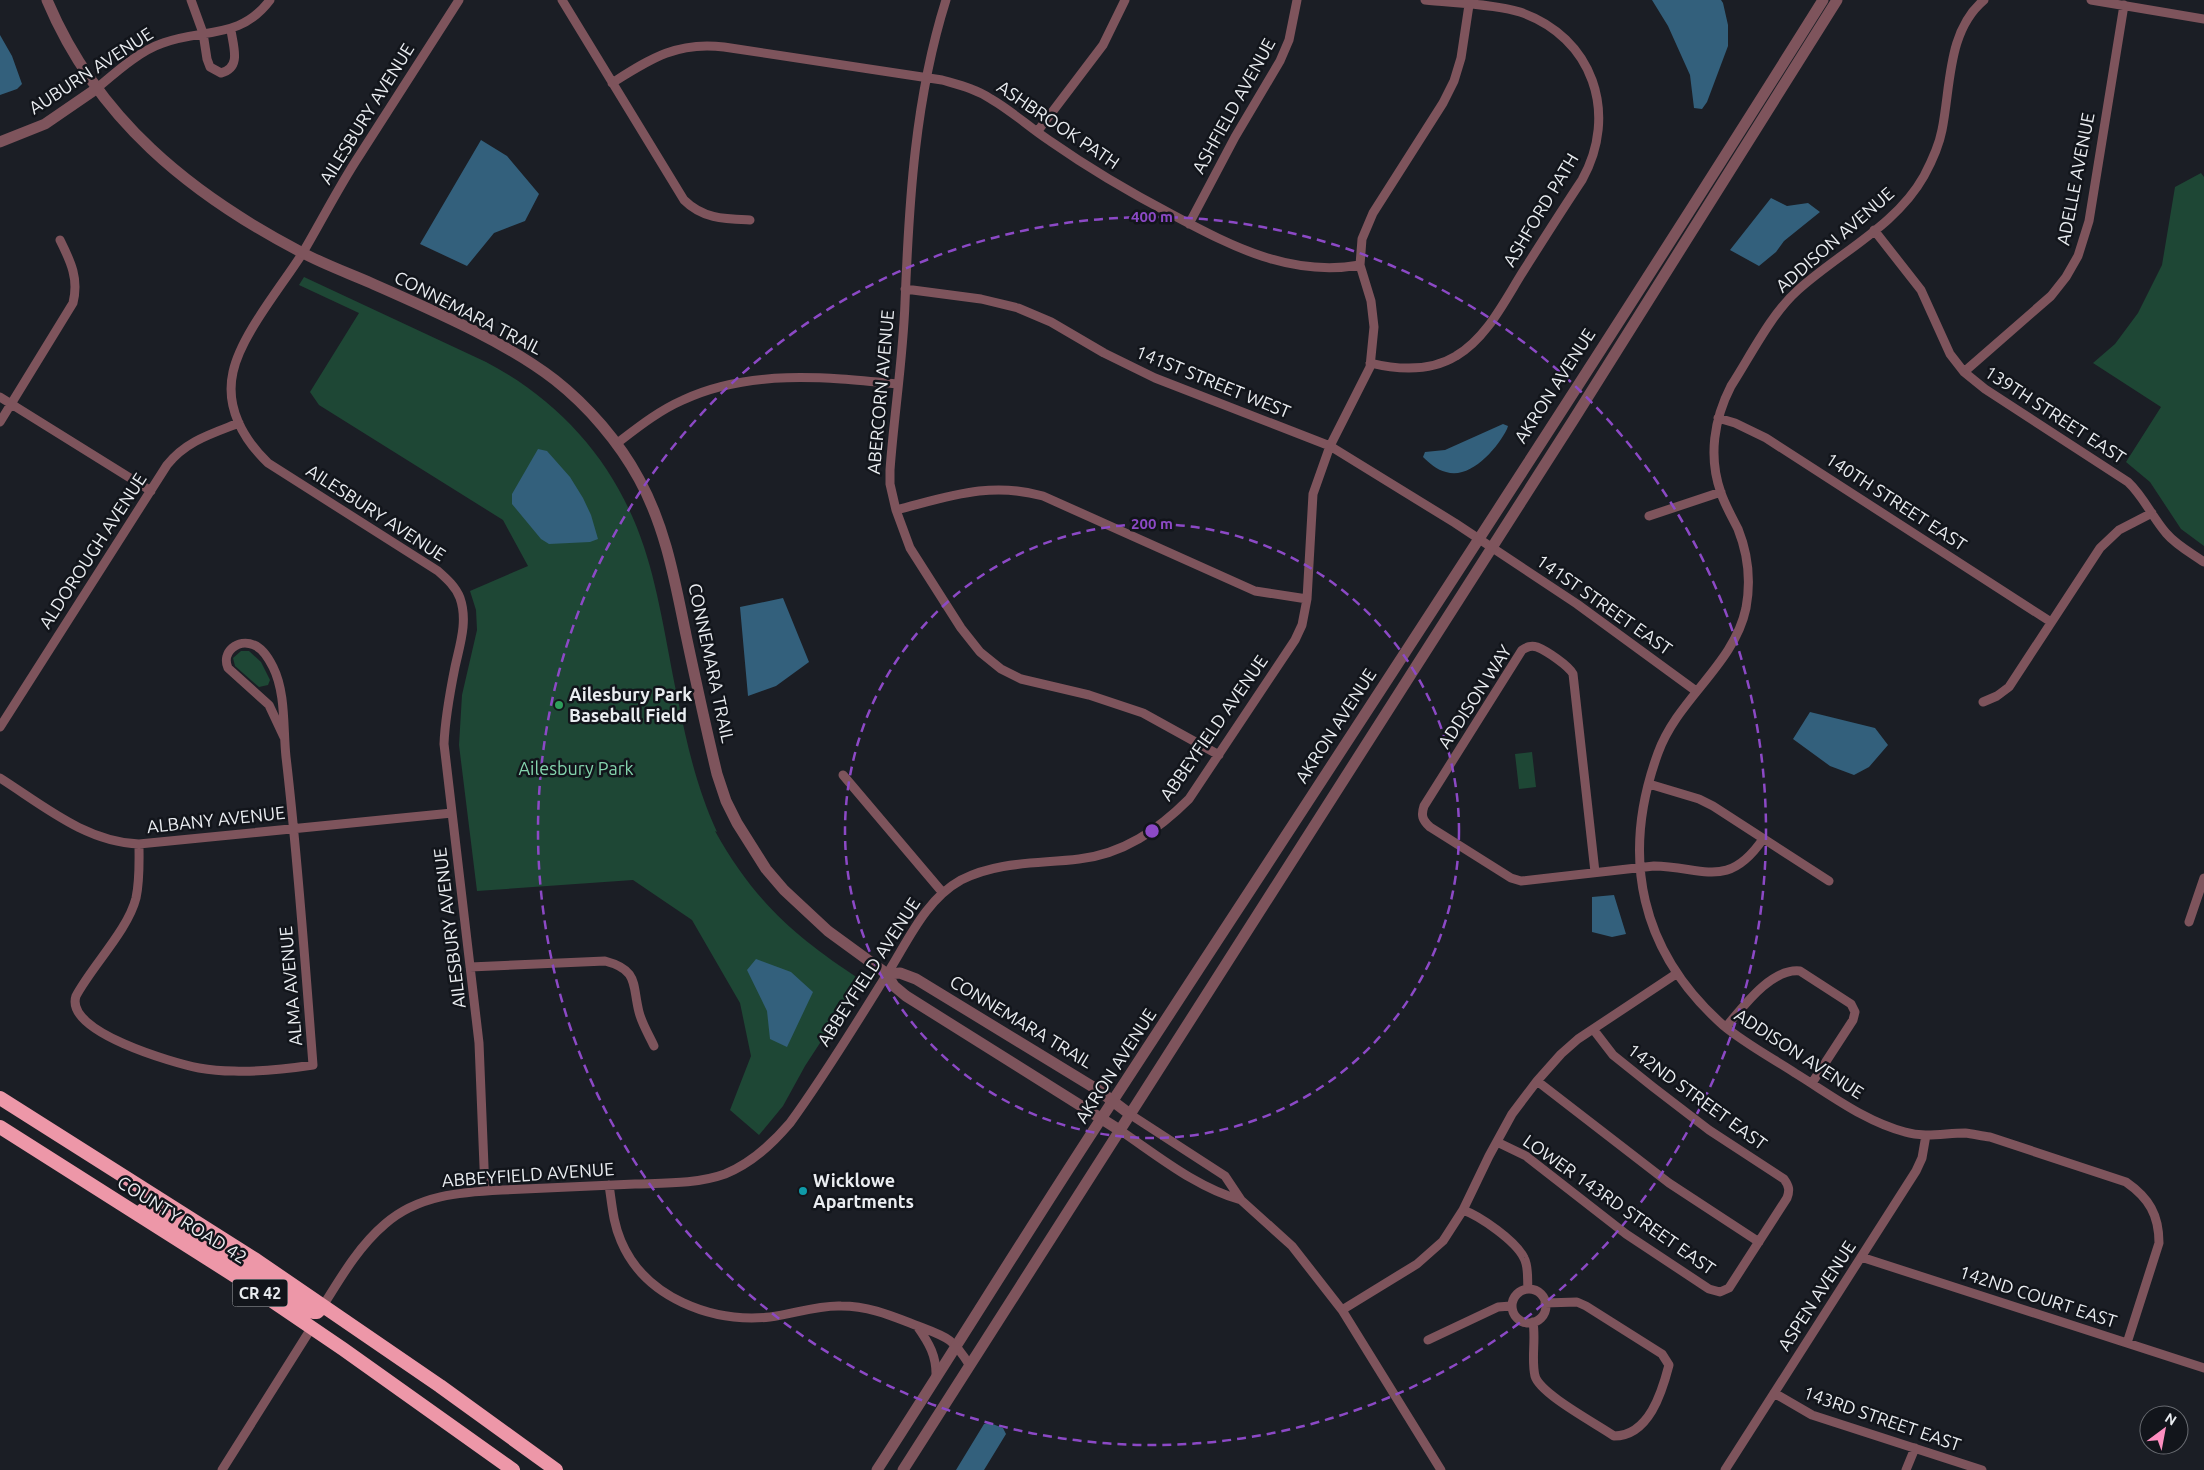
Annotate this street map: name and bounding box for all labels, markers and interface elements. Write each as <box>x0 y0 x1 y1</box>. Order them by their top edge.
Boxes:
street label: AUBURN AVENUE <box>25 23 156 118</box>
street label: ASHFIELD AVENUE <box>1188 34 1279 177</box>
street label: AILESBURY AVENUE <box>315 40 418 187</box>
street label: ASHBROOK PATH <box>994 76 1123 172</box>
street label: ADELLE AVENUE <box>2052 111 2098 247</box>
street label: ASHFORD PATH <box>1498 149 1582 270</box>
street label: ADDISON AVENUE <box>1771 183 1897 296</box>
text: 400 m <box>1131 208 1173 225</box>
street label: CONNEMARA TRAIL <box>391 266 545 358</box>
street label: ABERCORN AVENUE <box>863 309 897 475</box>
street label: AKRON AVENUE <box>1510 325 1599 446</box>
street label: 141ST STREET WEST <box>1133 341 1294 421</box>
street label: 139TH STREET EAST <box>1981 361 2130 467</box>
street label: 140TH STREET EAST <box>1822 448 1971 554</box>
street label: AILESBURY AVENUE <box>303 460 450 565</box>
street label: ALDOROUGH AVENUE <box>34 469 150 632</box>
text: 200 m <box>1131 515 1173 532</box>
street label: 141ST STREET EAST <box>1533 550 1676 658</box>
street label: CONNEMARA TRAIL <box>685 581 739 744</box>
street label: ADDISON WAY <box>1433 640 1515 752</box>
street label: ABBEYFIELD AVENUE <box>1155 651 1271 804</box>
street label: AKRON AVENUE <box>1291 665 1380 786</box>
place label: Ailesbury Park Baseball Field <box>569 684 692 725</box>
marker: Ailesbury Park Baseball Field <box>553 699 565 711</box>
park label: Ailesbury Park <box>518 758 634 778</box>
street label: ALBANY AVENUE <box>146 802 286 836</box>
centre of rings <box>1143 822 1161 840</box>
street label: AILESBURY AVENUE <box>429 847 469 1010</box>
street label: ABBEYFIELD AVENUE <box>813 894 924 1049</box>
street label: ALMA AVENUE <box>275 926 305 1047</box>
street label: CONNEMARA TRAIL <box>947 971 1096 1072</box>
street label: ADDISON AVENUE <box>1731 1004 1868 1102</box>
street label: AKRON AVENUE <box>1071 1005 1160 1126</box>
street label: 142ND STREET EAST <box>1624 1039 1771 1153</box>
street label: LOWER 143RD STREET EAST <box>1520 1130 1719 1278</box>
street label: ABBEYFIELD AVENUE <box>441 1158 615 1190</box>
place label: Wicklowe Apartments <box>813 1170 914 1211</box>
street label: COUNTY ROAD 42 <box>114 1171 251 1267</box>
marker: Wicklowe Apartments <box>797 1185 809 1197</box>
street label: ASPEN AVENUE <box>1773 1237 1859 1354</box>
street label: 142ND COURT EAST <box>1957 1261 2120 1331</box>
road number: CR 42 <box>232 1280 288 1306</box>
street label: 143RD STREET EAST <box>1801 1382 1964 1454</box>
north arrow <box>2139 1405 2189 1455</box>
text: N <box>2162 1409 2180 1429</box>

